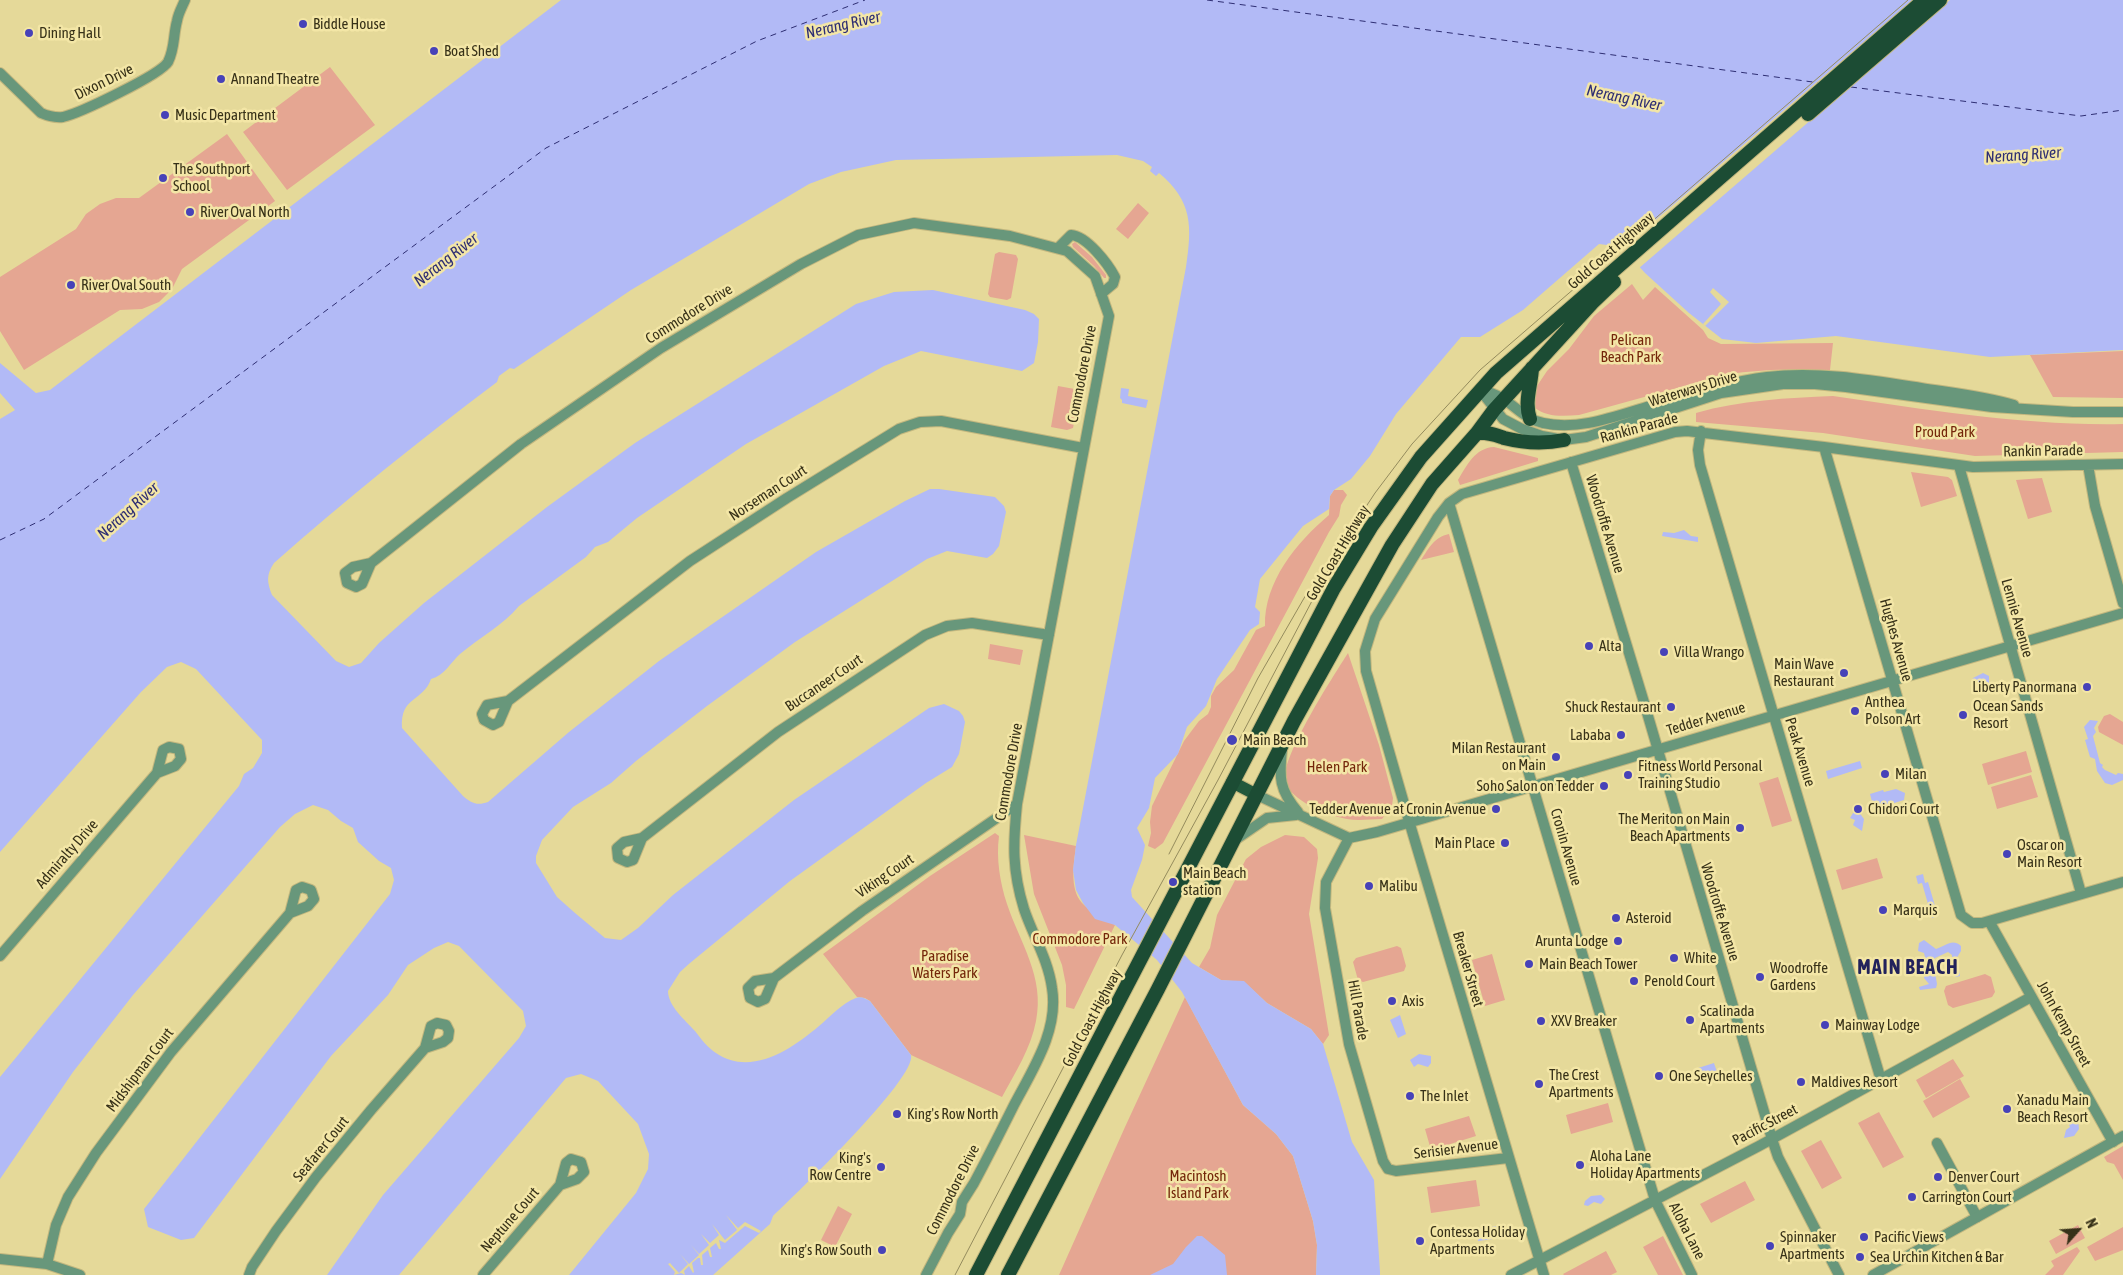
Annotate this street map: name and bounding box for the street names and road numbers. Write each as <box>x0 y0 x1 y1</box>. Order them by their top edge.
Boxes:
street label: Dixon Drive <box>72 60 136 104</box>
street label: Gold Coast Highway <box>1564 209 1658 293</box>
street label: Commodore Drive <box>642 280 736 348</box>
street label: Commodore Drive <box>1064 324 1100 424</box>
street label: Waterways Drive <box>1647 367 1739 411</box>
street label: Rankin Parade <box>1598 409 1680 447</box>
street label: Rankin Parade <box>2003 441 2083 461</box>
street label: Norseman Court <box>726 461 810 525</box>
street label: Woodroffe Avenue <box>1582 473 1628 575</box>
street label: Gold Coast Highway <box>1302 502 1374 604</box>
street label: Lennie Avenue <box>1997 577 2037 659</box>
street label: Hughes Avenue <box>1876 596 1916 684</box>
street label: Buccaneer Court <box>782 651 866 715</box>
street label: Tedder Avenue <box>1664 698 1748 740</box>
street label: Peak Avenue <box>1781 715 1819 789</box>
street label: Commodore Drive <box>992 722 1026 822</box>
street label: Cronin Avenue <box>1546 806 1586 888</box>
street label: Admiralty Drive <box>32 816 102 892</box>
street label: Viking Court <box>853 850 917 902</box>
street label: Woodroffe Avenue <box>1697 861 1743 963</box>
street label: Breaker Street <box>1449 929 1487 1009</box>
street label: Gold Coast Highway <box>1059 966 1125 1070</box>
street label: Hill Parade <box>1344 978 1372 1042</box>
street label: John Kemp Street <box>2033 978 2095 1070</box>
street label: Midshipman Court <box>103 1024 177 1116</box>
street label: Pacific Street <box>1729 1100 1801 1150</box>
street label: Seafarer Court <box>289 1113 353 1185</box>
street label: Serisier Avenue <box>1413 1135 1499 1163</box>
street label: Commodore Drive <box>923 1142 983 1238</box>
street label: Neptune Court <box>477 1184 543 1256</box>
street label: Aloha Lane <box>1665 1200 1709 1262</box>

